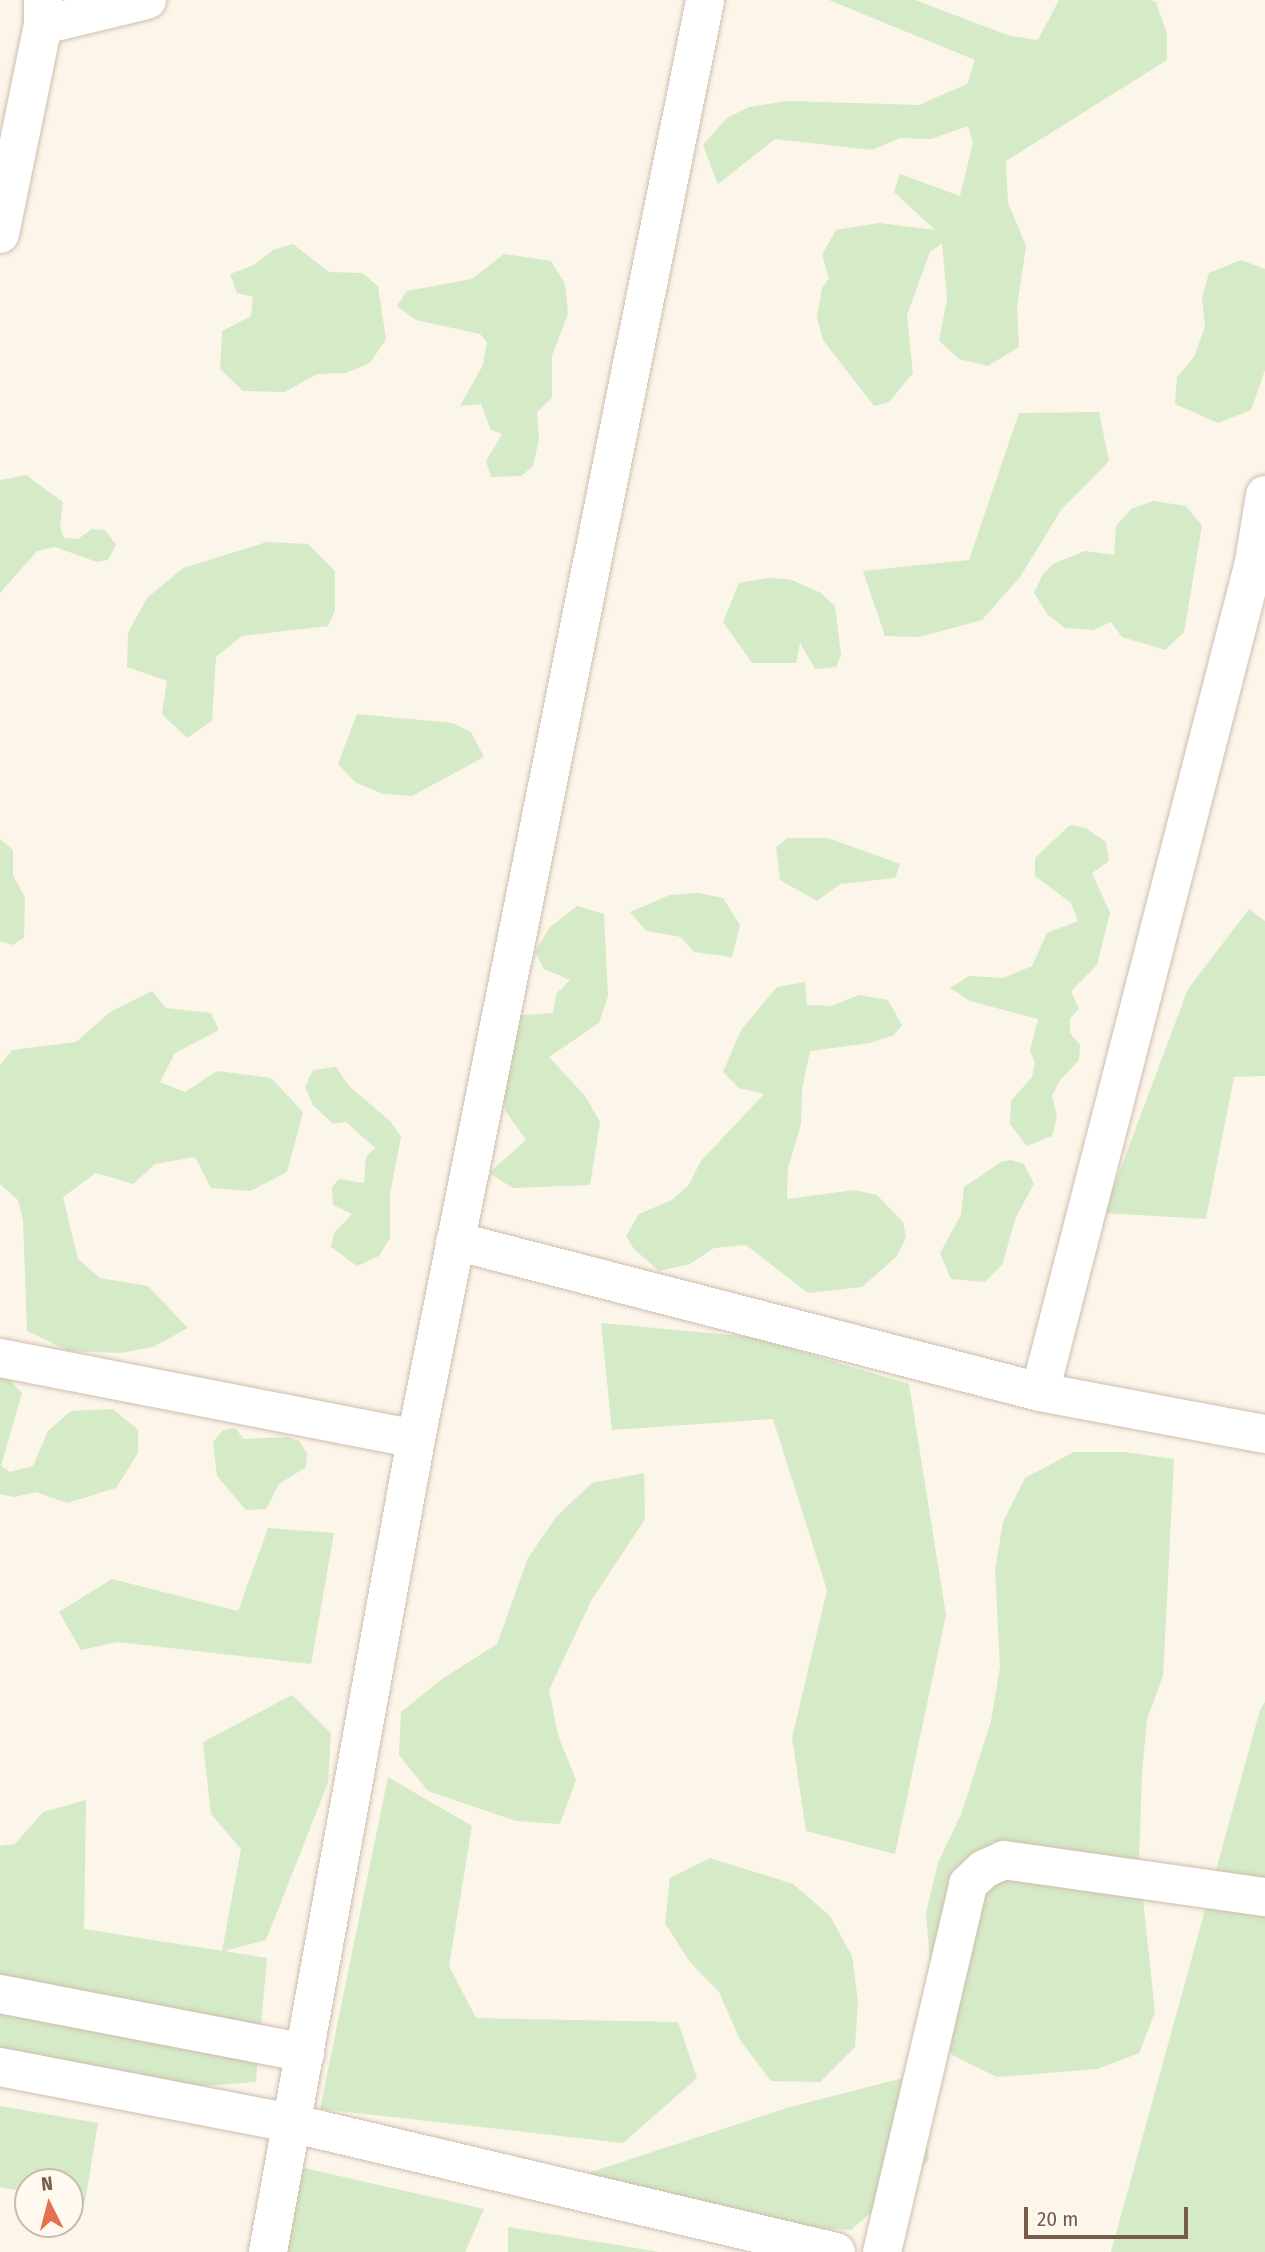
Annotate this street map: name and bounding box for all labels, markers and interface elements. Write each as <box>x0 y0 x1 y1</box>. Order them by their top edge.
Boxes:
north arrow <box>14 2168 84 2238</box>
text: N <box>40 2172 54 2196</box>
scale bar <box>1027 2192 1192 2236</box>
text: 20 m <box>1037 2206 1078 2232</box>

